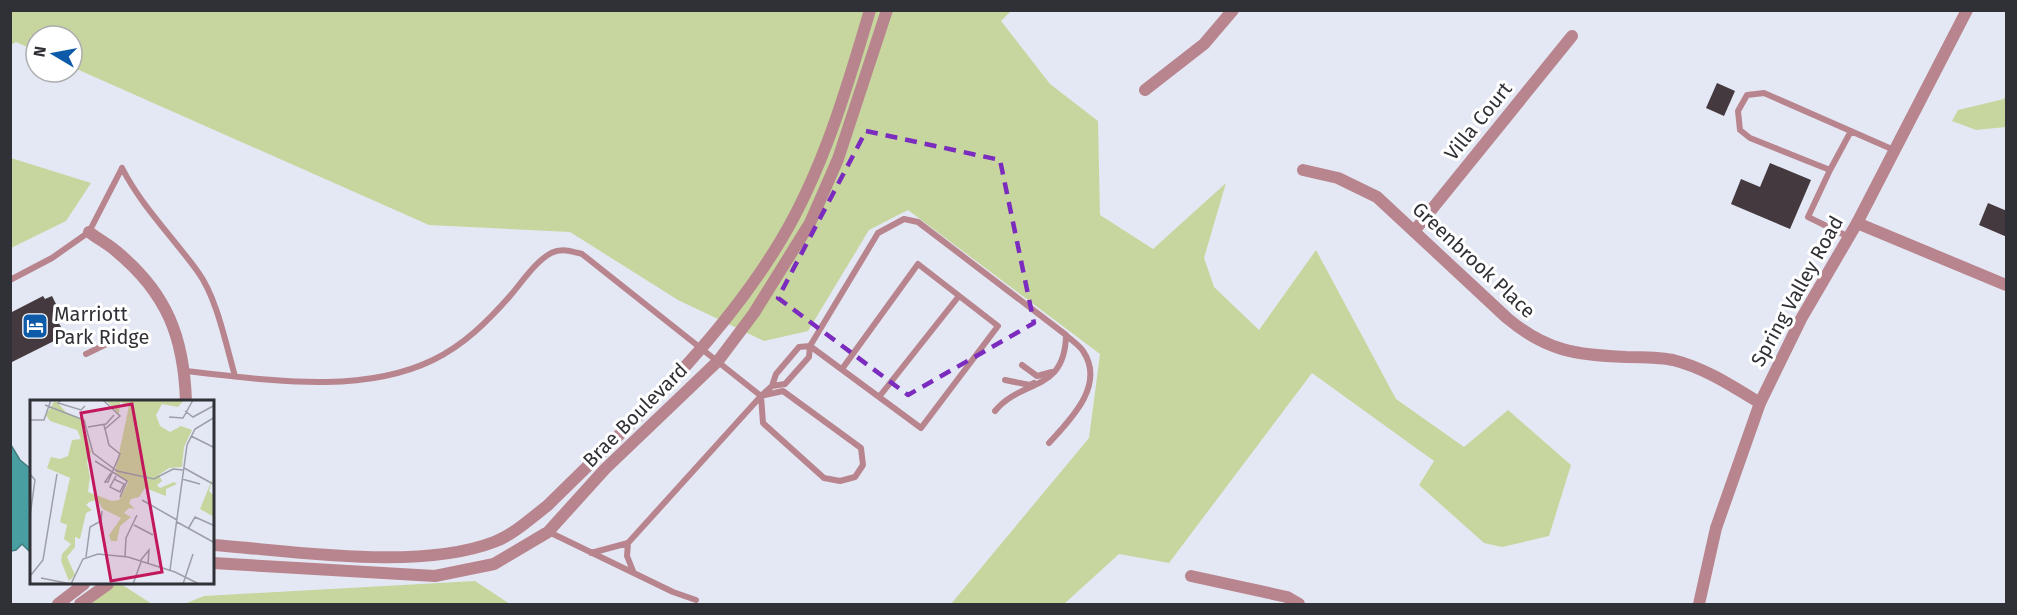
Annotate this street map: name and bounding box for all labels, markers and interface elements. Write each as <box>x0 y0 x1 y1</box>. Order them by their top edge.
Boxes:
north arrow <box>24 24 84 84</box>
text: N <box>29 45 50 58</box>
street label: Villa Court <box>1439 76 1517 165</box>
street label: Greenbrook Place <box>1408 197 1540 323</box>
street label: Spring Valley Road <box>1746 212 1848 370</box>
place label: Marriott Park Ridge <box>54 302 149 349</box>
hotel icon: Marriott Park Ridge <box>20 311 50 341</box>
street label: Brae Boulevard <box>578 358 692 472</box>
inset map <box>30 400 214 585</box>

